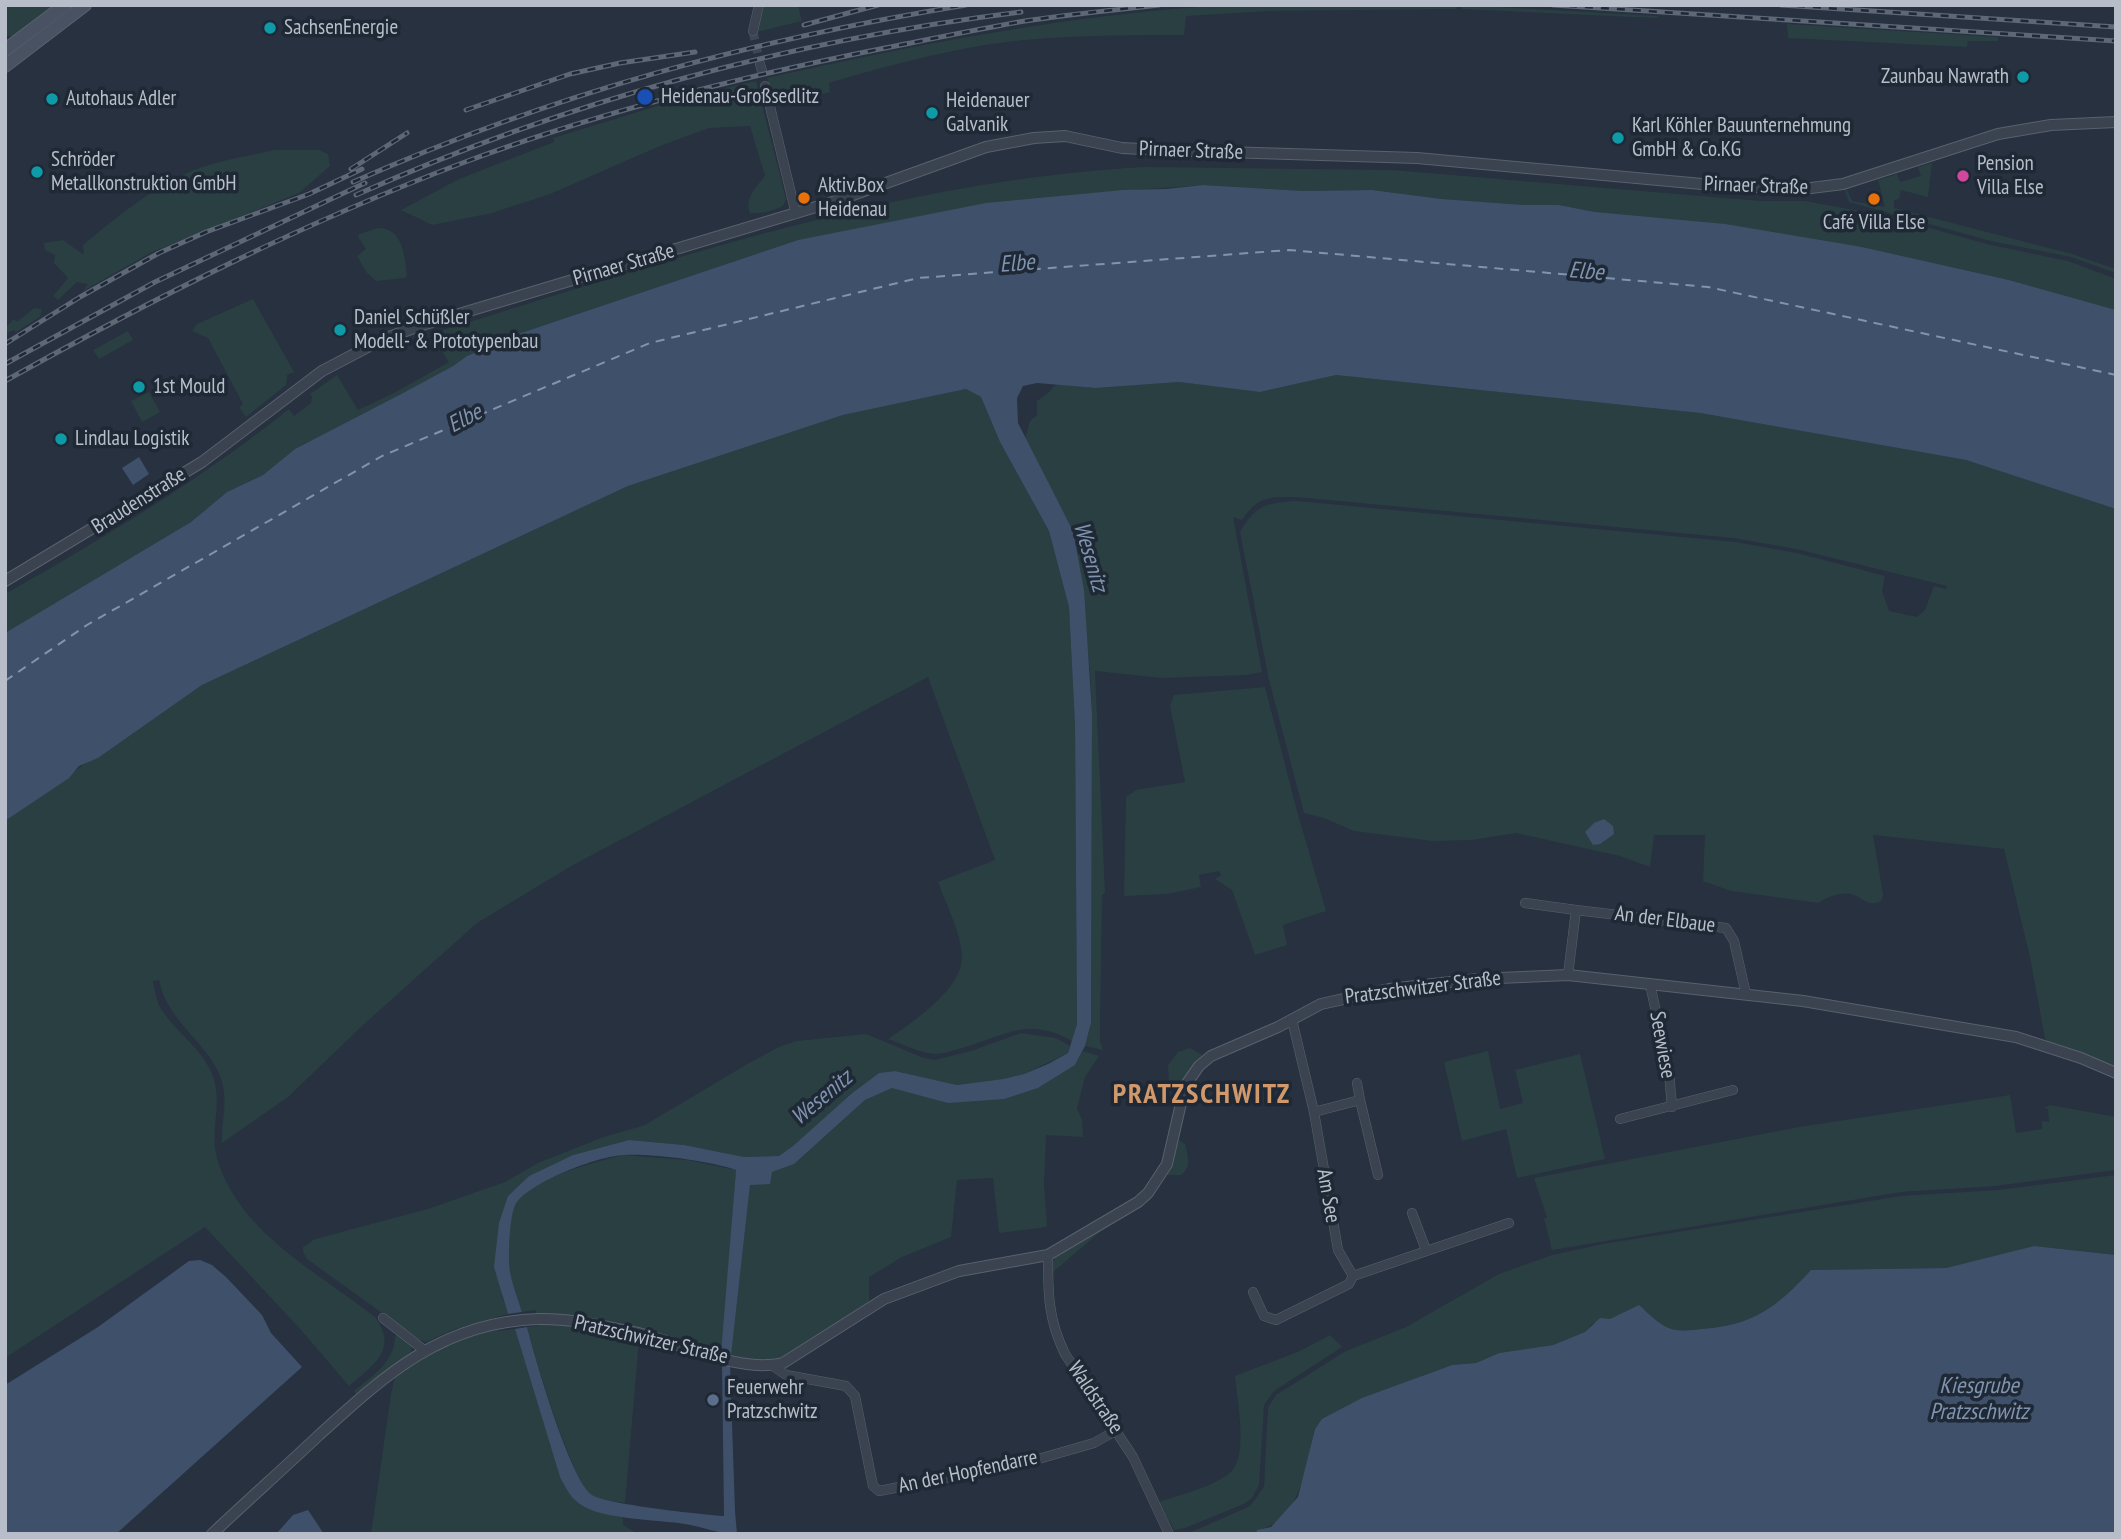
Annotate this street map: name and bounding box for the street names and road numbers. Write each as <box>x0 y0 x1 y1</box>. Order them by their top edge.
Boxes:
street label: Pirnaer Straße <box>1139 137 1243 165</box>
street label: Pirnaer Straße <box>1704 172 1808 200</box>
street label: Pirnaer Straße <box>570 239 678 291</box>
street label: Braudenstraße <box>87 462 191 540</box>
street label: An der Elbaue <box>1613 901 1717 939</box>
street label: Pratzschwitzer Straße <box>1344 966 1502 1010</box>
street label: Seewiese <box>1644 1010 1680 1080</box>
street label: Am See <box>1311 1167 1345 1225</box>
street label: Pratzschwitzer Straße <box>572 1310 730 1370</box>
street label: Waldstraße <box>1062 1357 1128 1439</box>
street label: An der Hopfendarre <box>896 1445 1040 1499</box>

